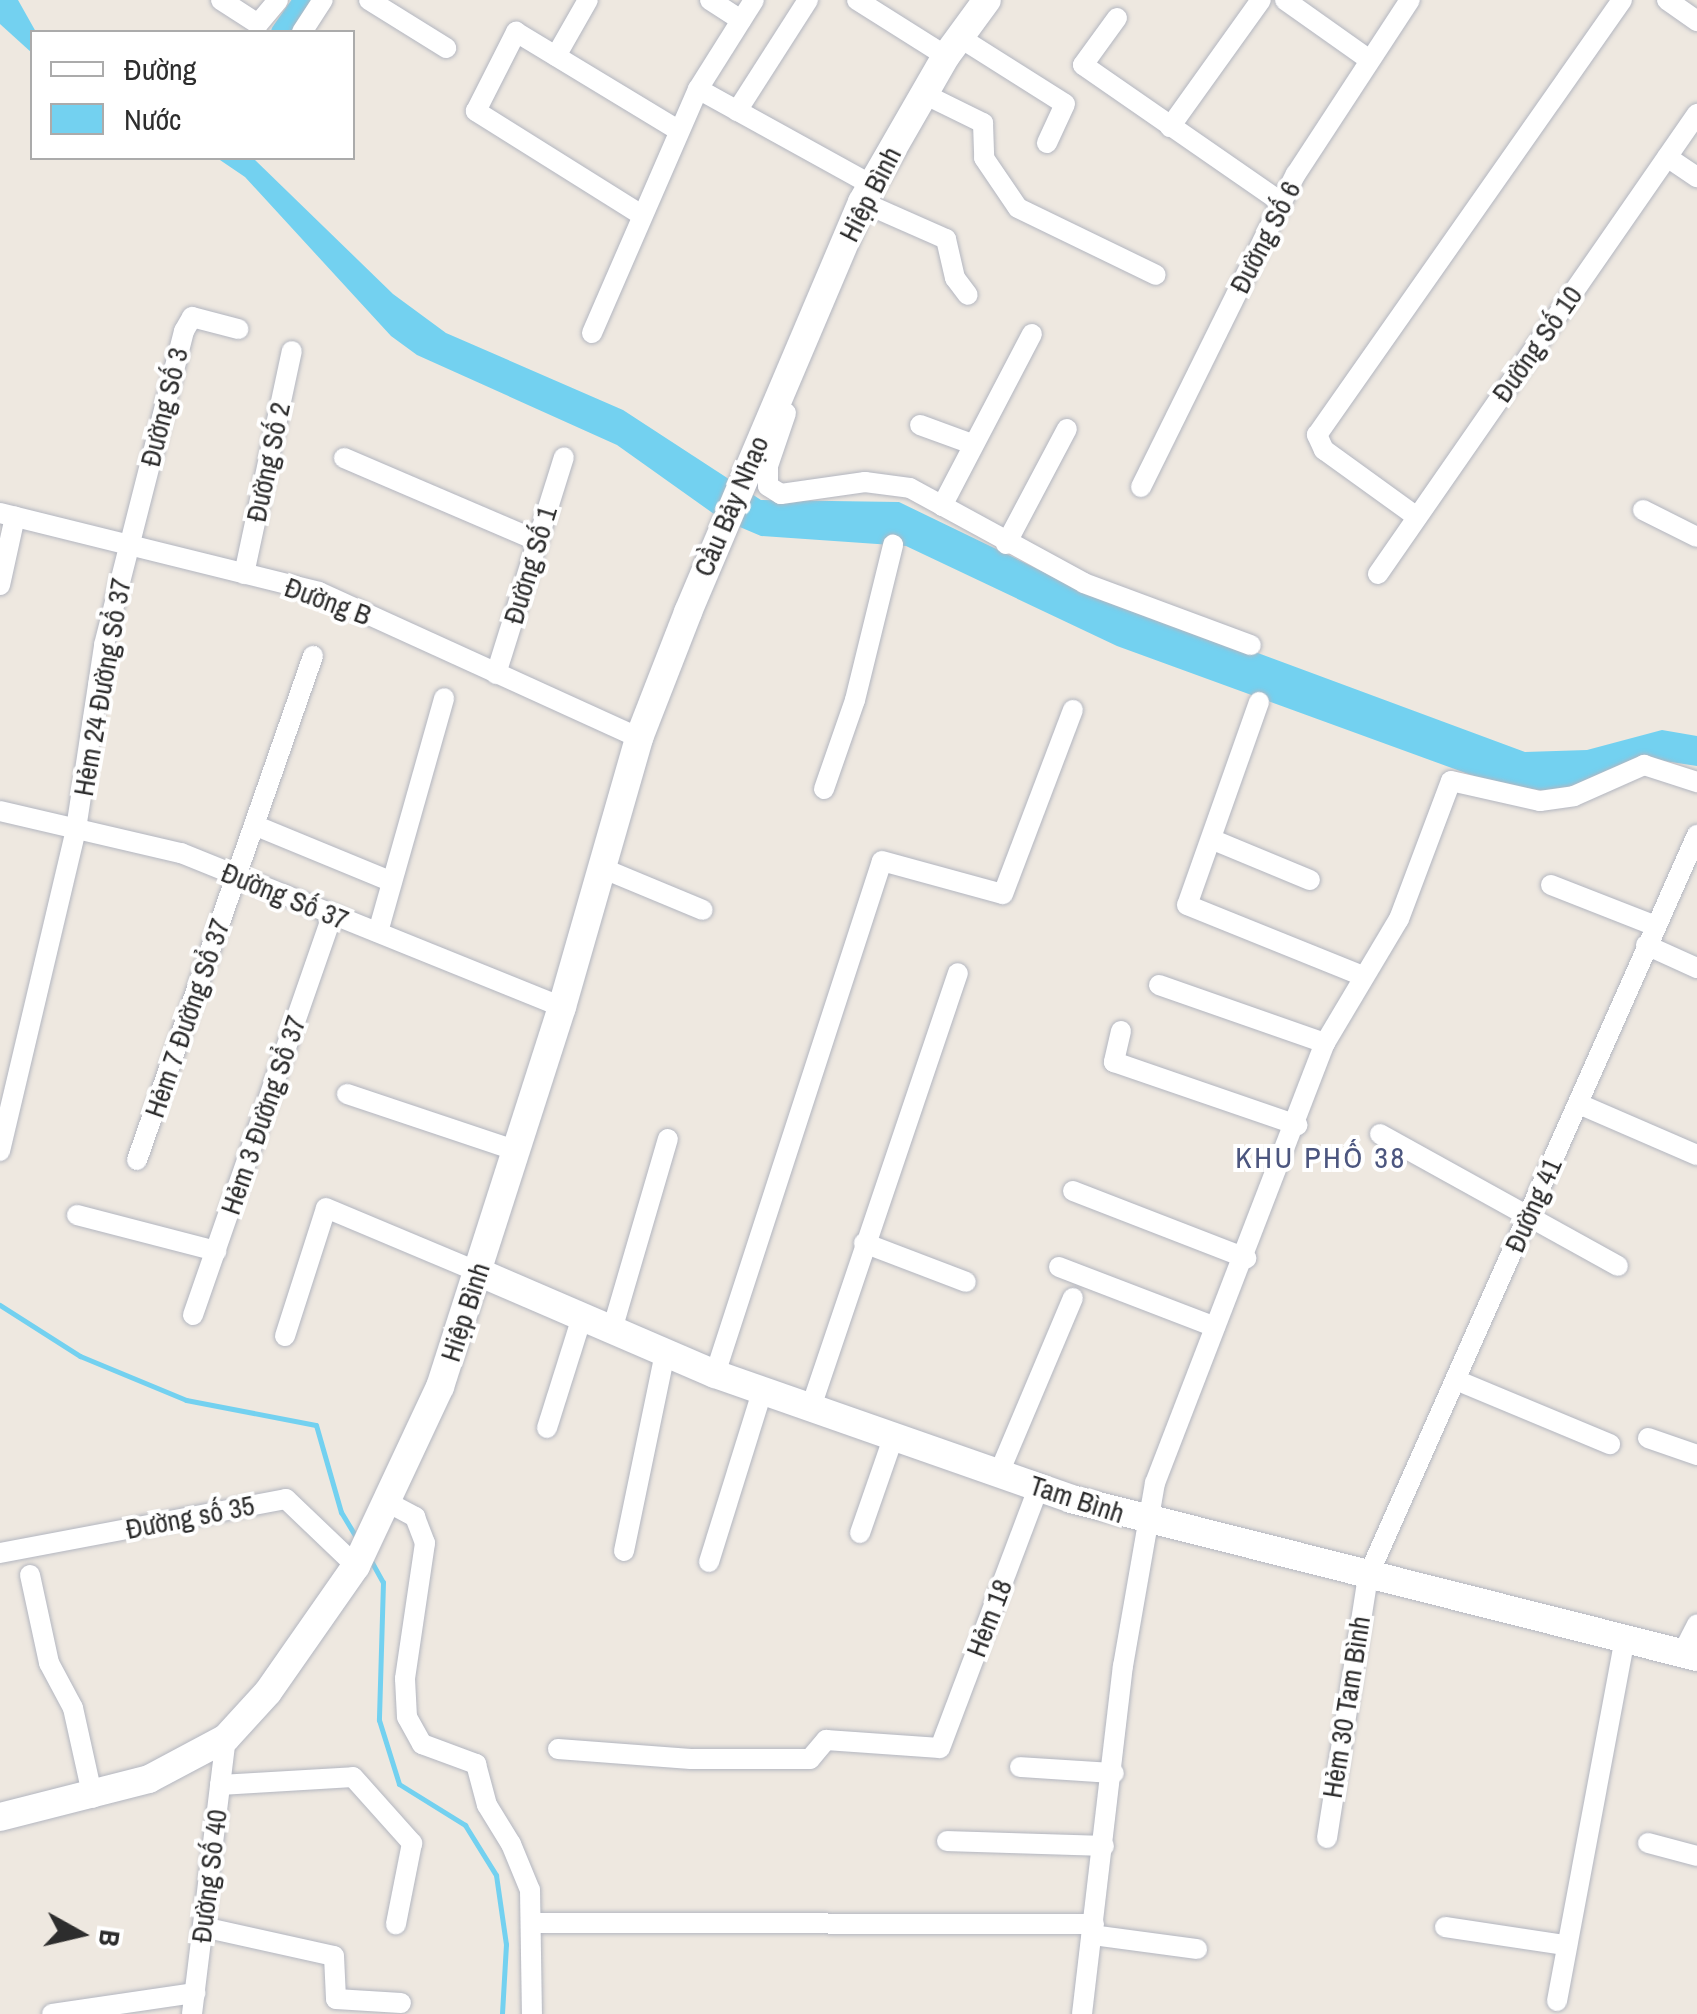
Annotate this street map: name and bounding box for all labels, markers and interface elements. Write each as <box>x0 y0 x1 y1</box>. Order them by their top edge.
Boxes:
legend <box>30 30 355 160</box>
text: Đường <box>124 49 196 89</box>
text: Nước <box>124 99 181 139</box>
street label: Hiệp Bình <box>832 141 908 247</box>
street label: Đường Số 6 <box>1223 175 1307 299</box>
street label: Đường Số 10 <box>1485 279 1589 409</box>
street label: Đường Số 3 <box>133 344 195 470</box>
street label: Đường Số 2 <box>239 399 297 525</box>
street label: Cầu Bảy Nhạo <box>686 431 776 581</box>
street label: Đường Số 1 <box>496 502 564 628</box>
street label: Đường B <box>280 570 376 632</box>
street label: Hẻm 24 Đường Sổ 37 <box>66 575 138 799</box>
street label: Đường Số 37 <box>217 855 353 937</box>
street label: Hẻm 7 Đường Sổ 37 <box>137 914 237 1122</box>
street label: Hẻm 3 Đường Sổ 37 <box>213 1011 313 1219</box>
district label: KHU PHỐ 38 <box>1235 1139 1407 1175</box>
street label: Đường 41 <box>1497 1153 1569 1257</box>
street label: Hiệp Bình <box>433 1258 497 1366</box>
street label: Tam Bình <box>1025 1468 1129 1530</box>
street label: Đường số 35 <box>123 1488 257 1546</box>
street label: Hẻm 18 <box>959 1574 1019 1662</box>
street label: Hẻm 30 Tam Bình <box>1315 1613 1377 1801</box>
street label: Đường Số 40 <box>184 1807 234 1945</box>
north arrow <box>30 1884 130 1984</box>
text: B <box>90 1927 130 1949</box>

